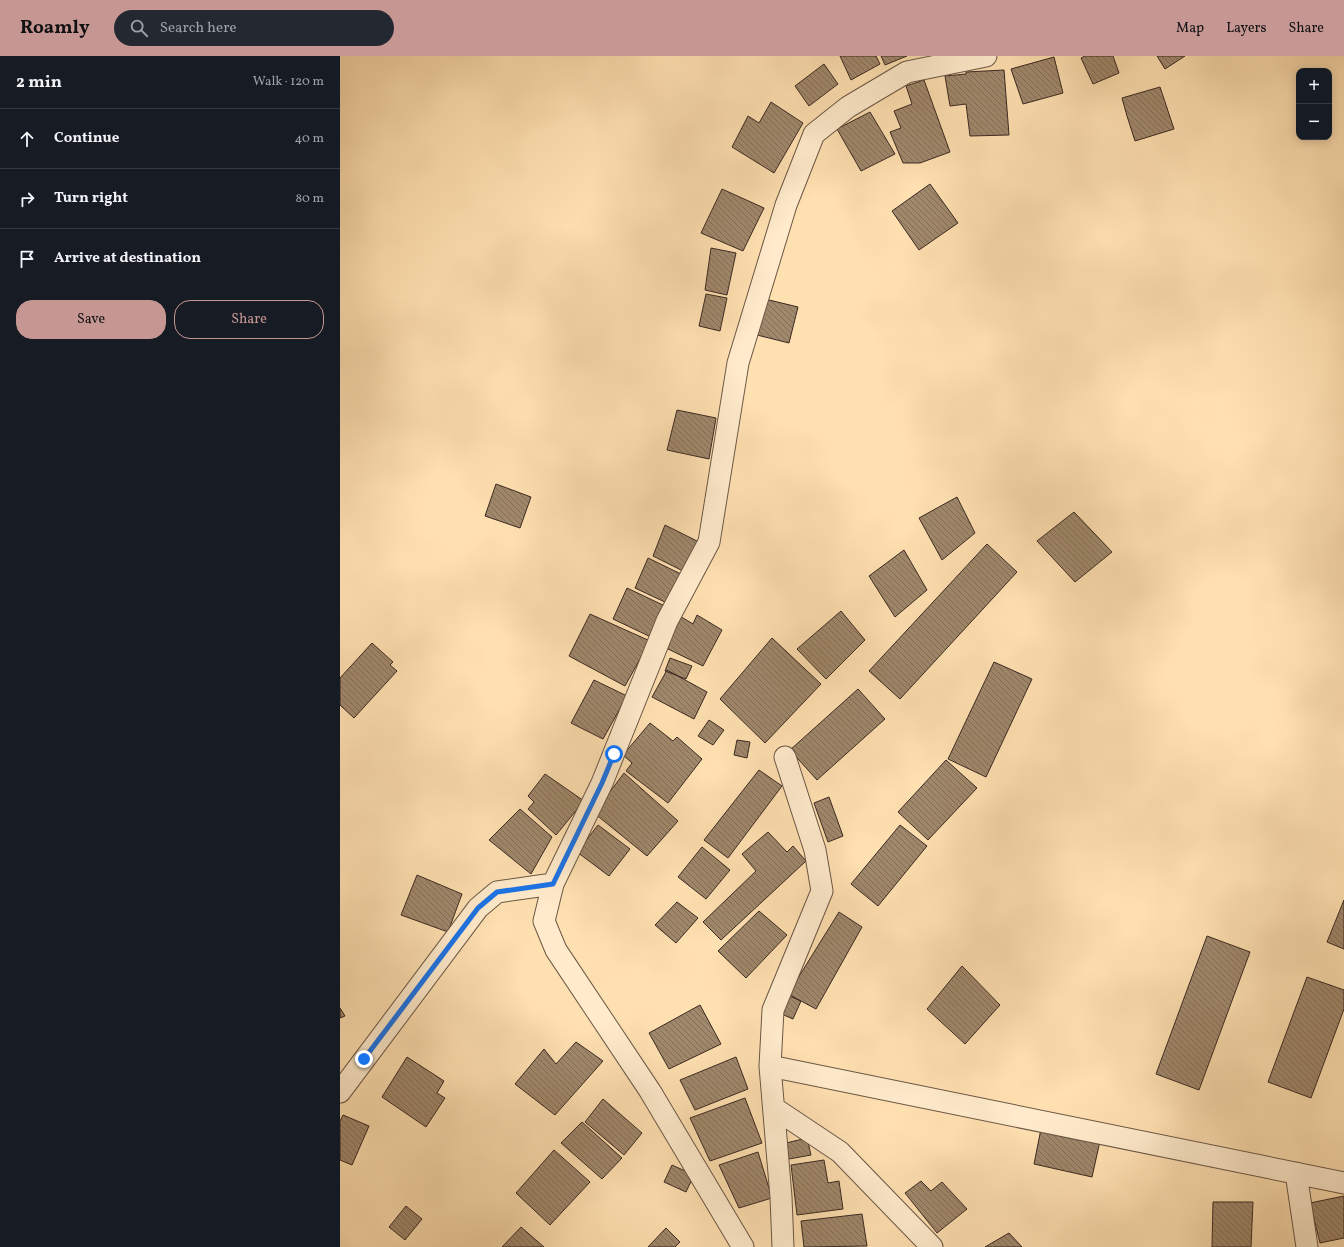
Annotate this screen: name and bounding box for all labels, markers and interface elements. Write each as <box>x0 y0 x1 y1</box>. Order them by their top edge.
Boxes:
search box <box>114 10 394 46</box>
text: Roamly <box>20 15 90 41</box>
icon: search <box>128 17 150 39</box>
text: Search here <box>160 18 237 39</box>
text: Map <box>1176 19 1204 38</box>
text: Layers <box>1226 19 1266 38</box>
text: Share <box>1288 19 1324 38</box>
map controls <box>1296 68 1332 140</box>
button: + <box>1296 68 1332 104</box>
text: 2 min <box>16 71 62 94</box>
text: Walk · 120 m <box>253 73 324 91</box>
button: − <box>1296 104 1332 140</box>
icon: ahead <box>16 128 38 150</box>
text: Continue <box>54 128 119 149</box>
text: 40 m <box>295 130 324 148</box>
icon: right <box>16 188 38 210</box>
text: Turn right <box>54 188 128 209</box>
text: 80 m <box>295 190 324 208</box>
icon: arrive <box>16 248 38 270</box>
text: Arrive at destination <box>54 248 201 269</box>
button: Save <box>16 300 166 339</box>
button: Share <box>174 300 324 339</box>
route start <box>605 745 623 763</box>
route end <box>355 1050 373 1068</box>

